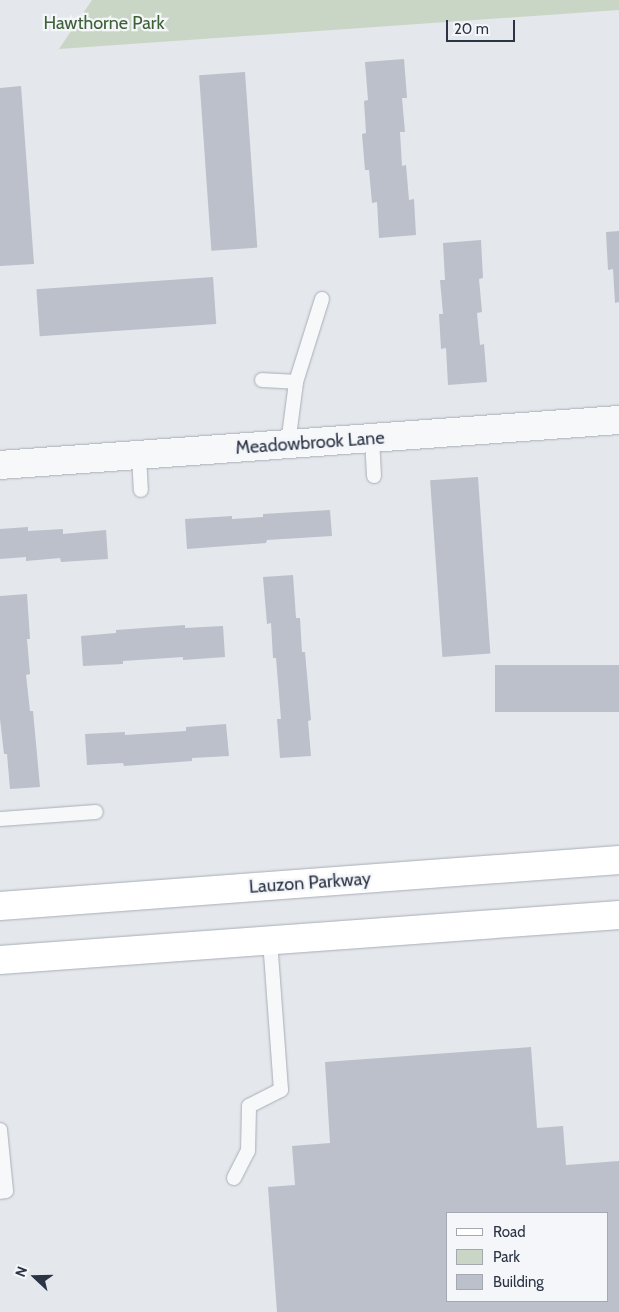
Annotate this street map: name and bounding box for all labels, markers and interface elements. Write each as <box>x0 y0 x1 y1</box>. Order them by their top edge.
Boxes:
scale bar <box>449 10 518 42</box>
park label: Hawthorne Park <box>43 12 165 34</box>
text: 20 m <box>454 20 489 38</box>
street label: Meadowbrook Lane <box>235 427 385 459</box>
street label: Lauzon Parkway <box>248 868 372 898</box>
legend <box>446 1212 609 1302</box>
text: Road <box>493 1223 526 1241</box>
text: Park <box>493 1248 520 1266</box>
north arrow <box>10 1252 60 1302</box>
text: N <box>11 1264 31 1279</box>
text: Building <box>493 1273 544 1291</box>

